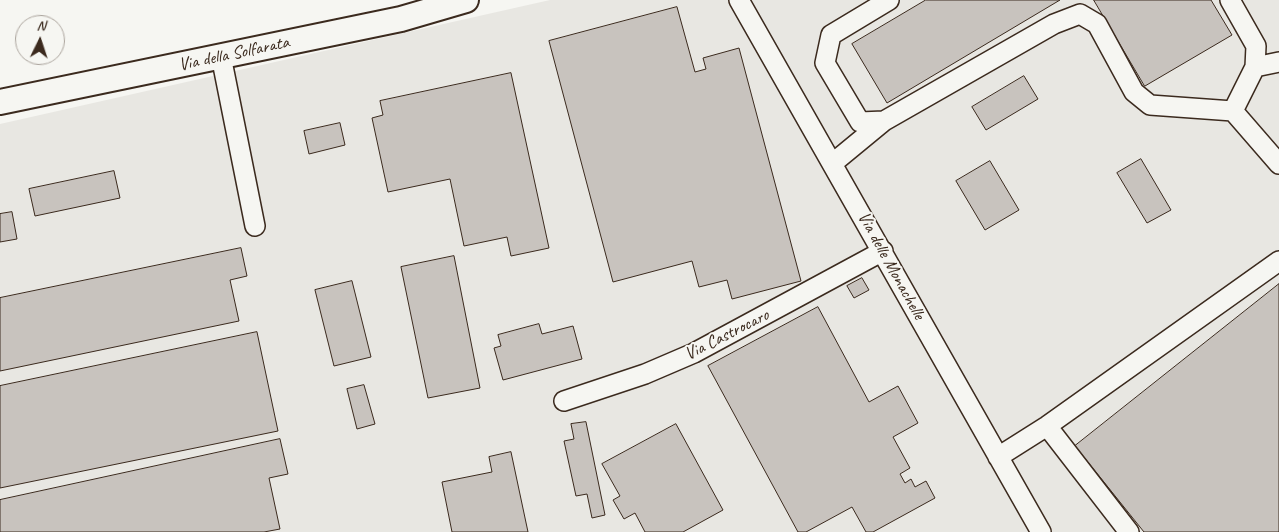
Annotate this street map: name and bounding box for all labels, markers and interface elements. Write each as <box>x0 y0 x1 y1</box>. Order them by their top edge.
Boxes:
north arrow <box>15 15 65 65</box>
text: N <box>36 17 46 34</box>
street label: Via della Solfarata <box>177 32 291 76</box>
street label: Via delle Monachelle <box>852 208 930 324</box>
street label: Via Castrocaro <box>681 305 773 365</box>

